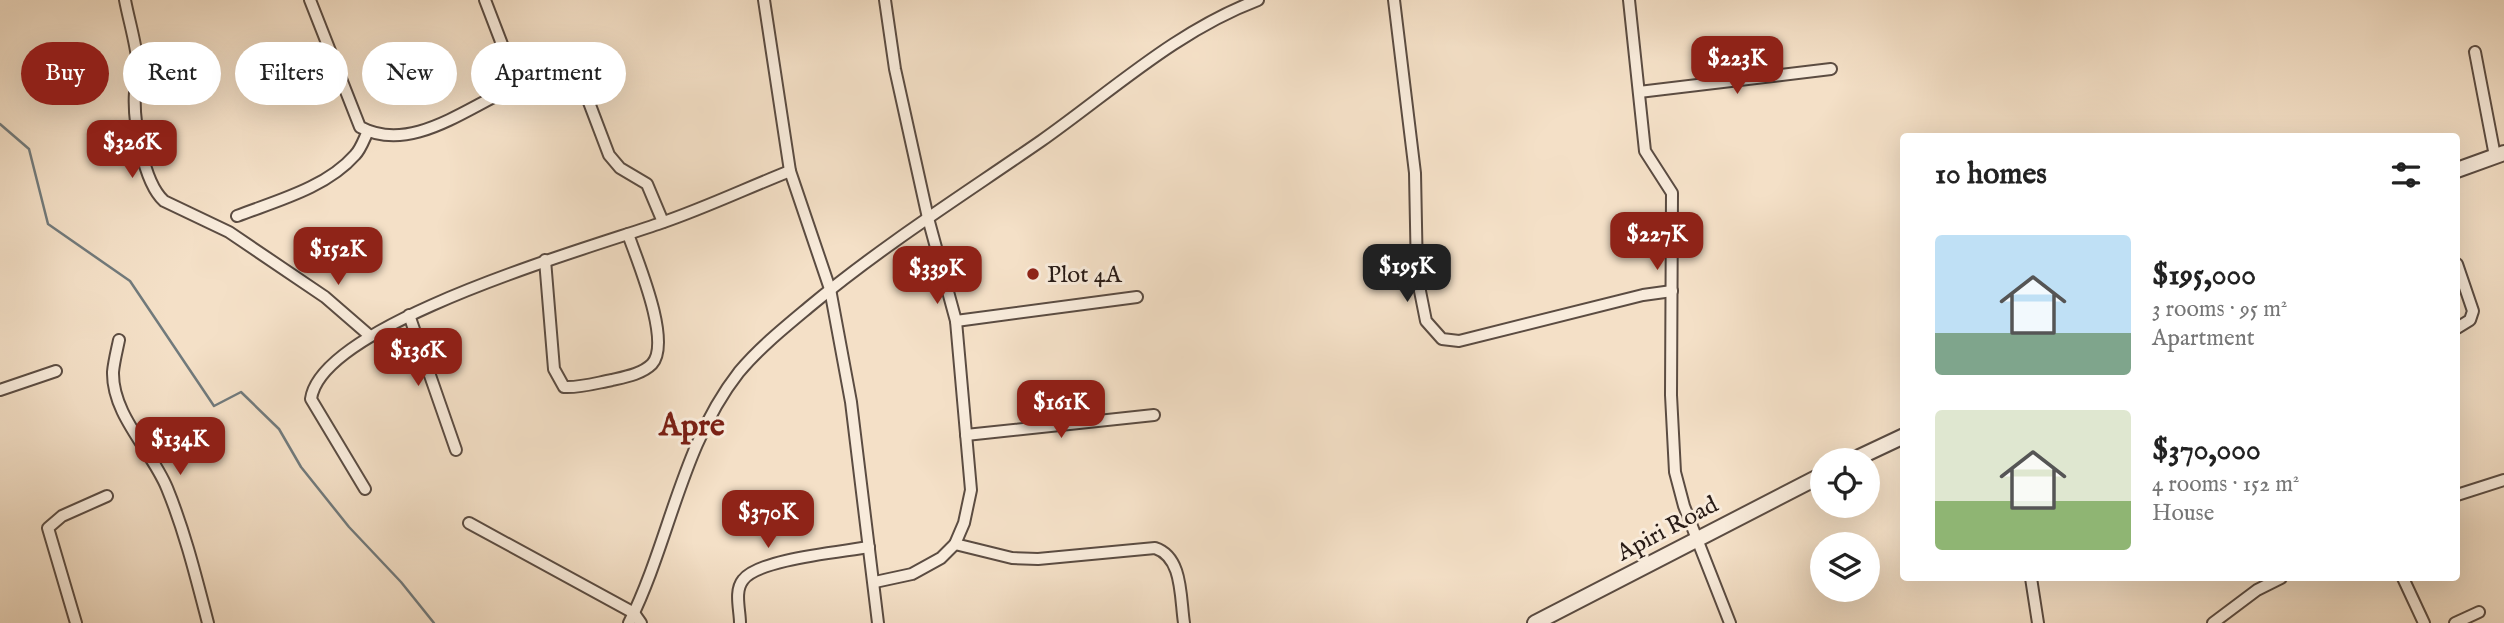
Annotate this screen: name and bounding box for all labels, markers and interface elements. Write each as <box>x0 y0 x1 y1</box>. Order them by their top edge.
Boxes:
pin: $223K <box>1688 36 1786 96</box>
chip: Buy <box>21 42 109 105</box>
chip: Rent <box>123 42 221 105</box>
chip: Filters <box>235 42 348 105</box>
chip: New <box>362 42 457 105</box>
chip: Apartment <box>471 42 626 105</box>
text: $223K <box>1707 44 1767 73</box>
pin: $326K <box>83 120 181 180</box>
text: $326K <box>103 128 161 157</box>
text: 10 homes <box>1935 156 2047 194</box>
icon: filters <box>2387 156 2425 194</box>
pin: $227K <box>1608 212 1706 272</box>
text: $227K <box>1626 220 1688 249</box>
pin: $152K <box>289 228 387 287</box>
text: $152K <box>310 235 366 264</box>
pin: $195K <box>1358 244 1456 304</box>
pin: $339K <box>888 246 986 306</box>
text: $195K <box>1379 252 1435 281</box>
text: $339K <box>909 254 965 283</box>
text: $195,000 <box>2152 257 2256 295</box>
place label: Plot 4A <box>1047 260 1122 291</box>
icon: home <box>1991 263 2075 347</box>
marker: Plot 4A <box>1025 266 1041 282</box>
text: 3 rooms · 95 m² <box>2152 295 2287 324</box>
text: Apartment <box>2152 324 2255 353</box>
pin: $136K <box>369 328 467 388</box>
text: $136K <box>390 336 446 365</box>
pin: $161K <box>1012 380 1110 440</box>
text: $161K <box>1033 388 1089 417</box>
district label: Apre <box>657 406 725 447</box>
pin: $134K <box>131 418 229 477</box>
text: $134K <box>151 425 209 454</box>
text: $370,000 <box>2152 432 2261 470</box>
icon: home <box>1991 438 2075 522</box>
map controls <box>1810 448 1880 602</box>
button: locate <box>1810 448 1880 518</box>
text: 4 rooms · 152 m² <box>2152 470 2299 499</box>
pin: $370K <box>719 490 817 550</box>
street label: Apiri Road <box>1611 490 1724 569</box>
text: $370K <box>738 498 798 527</box>
text: House <box>2152 499 2214 528</box>
button: layers <box>1810 532 1880 602</box>

